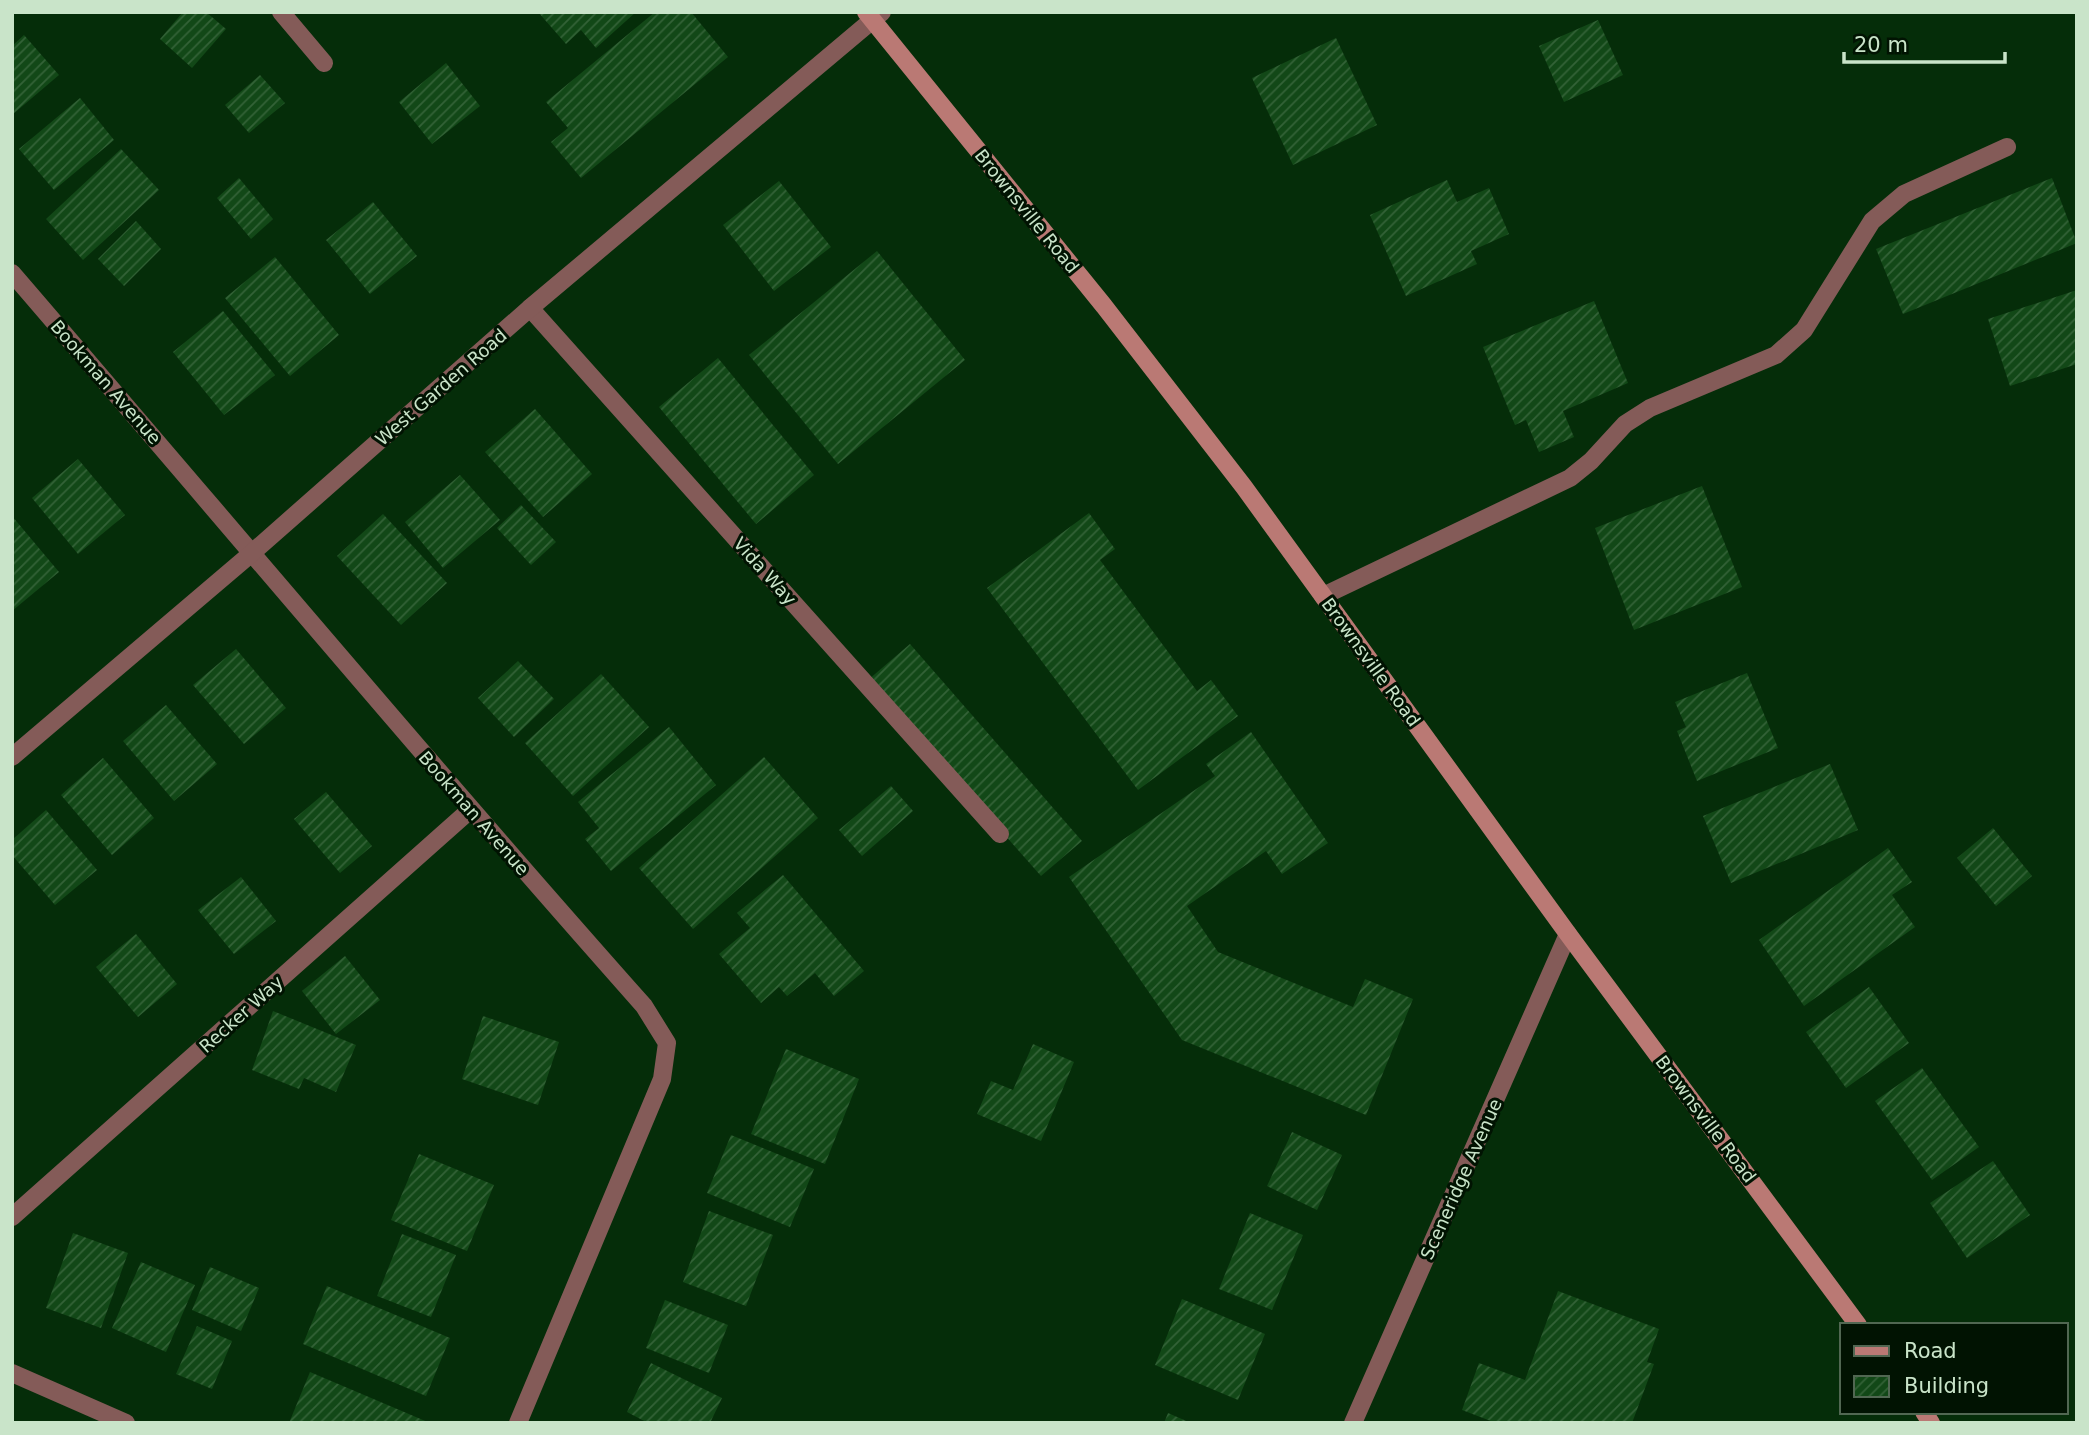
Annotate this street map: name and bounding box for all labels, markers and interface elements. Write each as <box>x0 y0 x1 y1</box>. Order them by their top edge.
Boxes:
scale bar <box>1844 21 2005 65</box>
text: 20 m <box>1854 33 1908 57</box>
street label: Brownsville Road <box>971 145 1083 277</box>
street label: Bookman Avenue <box>46 316 166 448</box>
street label: West Garden Road <box>371 324 511 450</box>
street label: Vida Way <box>729 533 801 609</box>
street label: Brownsville Road <box>1317 594 1425 730</box>
street label: Bookman Avenue <box>414 747 534 879</box>
street label: Recker Way <box>195 971 287 1057</box>
street label: Brownsville Road <box>1651 1051 1761 1187</box>
street label: Sceneridge Avenue <box>1416 1095 1506 1263</box>
legend <box>1840 1323 2068 1414</box>
text: Road <box>1904 1339 1957 1363</box>
text: Building <box>1904 1374 1989 1398</box>

